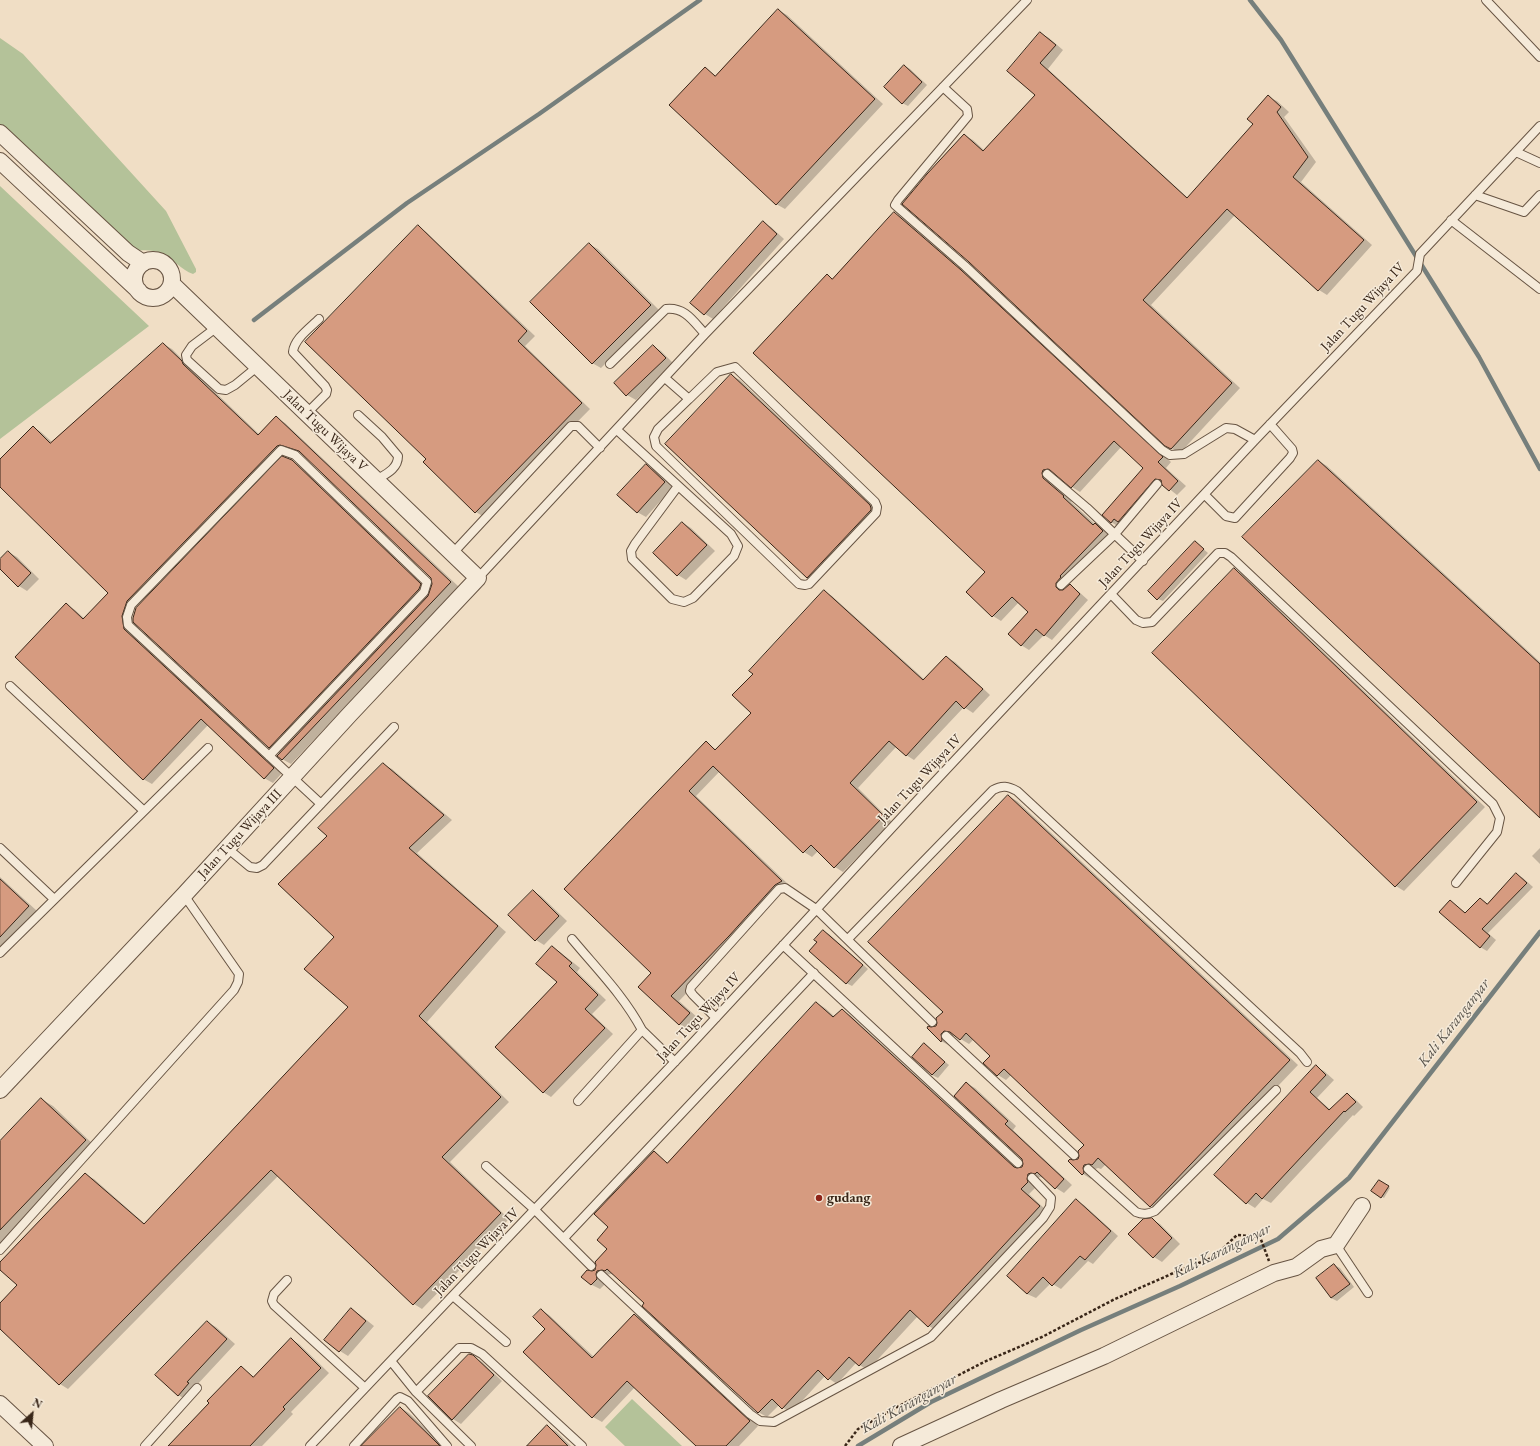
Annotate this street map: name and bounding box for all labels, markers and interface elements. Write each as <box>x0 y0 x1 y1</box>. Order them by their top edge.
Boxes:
street label: Jalan Tugu Wijaya IV <box>1317 259 1409 355</box>
street label: Jalan Tugu Wijaya V <box>279 386 371 476</box>
street label: Jalan Tugu Wijaya IV <box>1095 495 1187 591</box>
street label: Jalan Tugu Wijaya IV <box>874 731 966 827</box>
street label: Jalan Tugu Wijaya III <box>194 786 286 882</box>
street label: Jalan Tugu Wijaya IV <box>653 969 745 1065</box>
water label: Kali Karanganyar <box>1414 976 1494 1070</box>
place label: gudang <box>827 1190 871 1206</box>
marker: gudang <box>814 1193 824 1203</box>
street label: Jalan Tugu Wijaya IV <box>431 1205 523 1299</box>
water label: Kali Karanganyar <box>1170 1220 1274 1282</box>
water label: Kali Karanganyar <box>858 1370 960 1438</box>
north arrow <box>12 1394 52 1434</box>
text: N <box>30 1395 45 1412</box>

